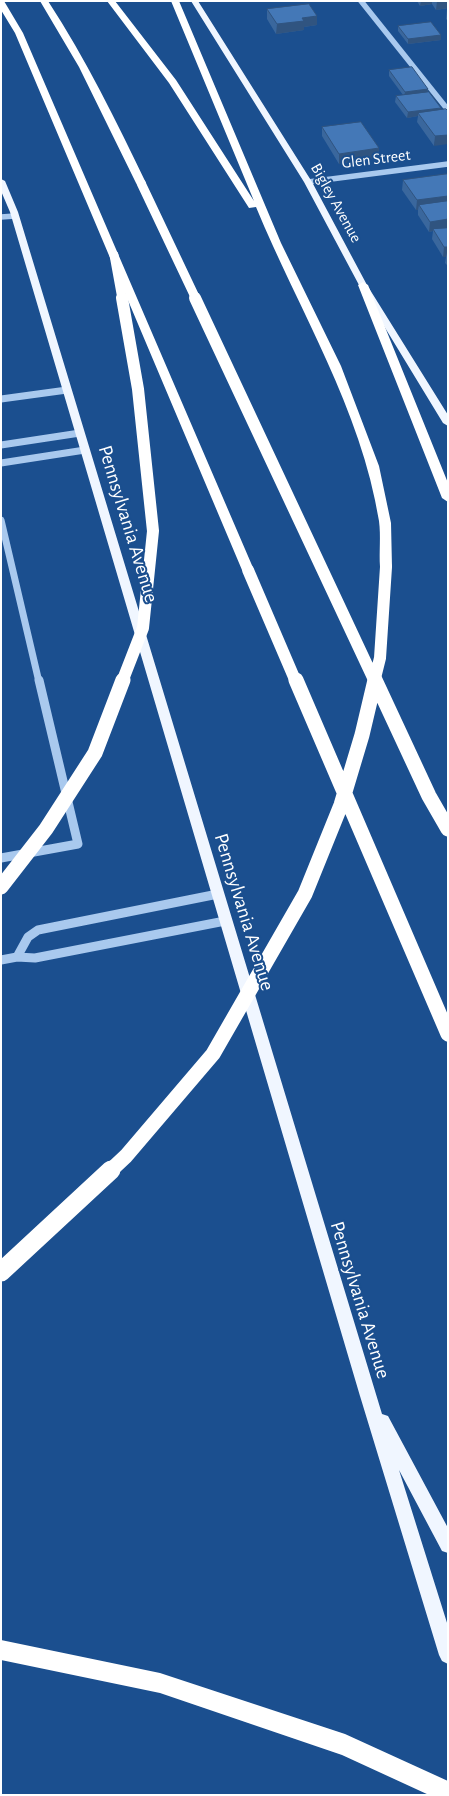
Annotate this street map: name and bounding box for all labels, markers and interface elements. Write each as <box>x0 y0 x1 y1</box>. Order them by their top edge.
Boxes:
street label: Glen Street <box>340 145 412 173</box>
street label: Bigley Avenue <box>306 160 366 246</box>
street label: Pennsylvania Avenue <box>93 442 163 606</box>
street label: Pennsylvania Avenue <box>209 830 279 994</box>
street label: Pennsylvania Avenue <box>325 1218 395 1382</box>

